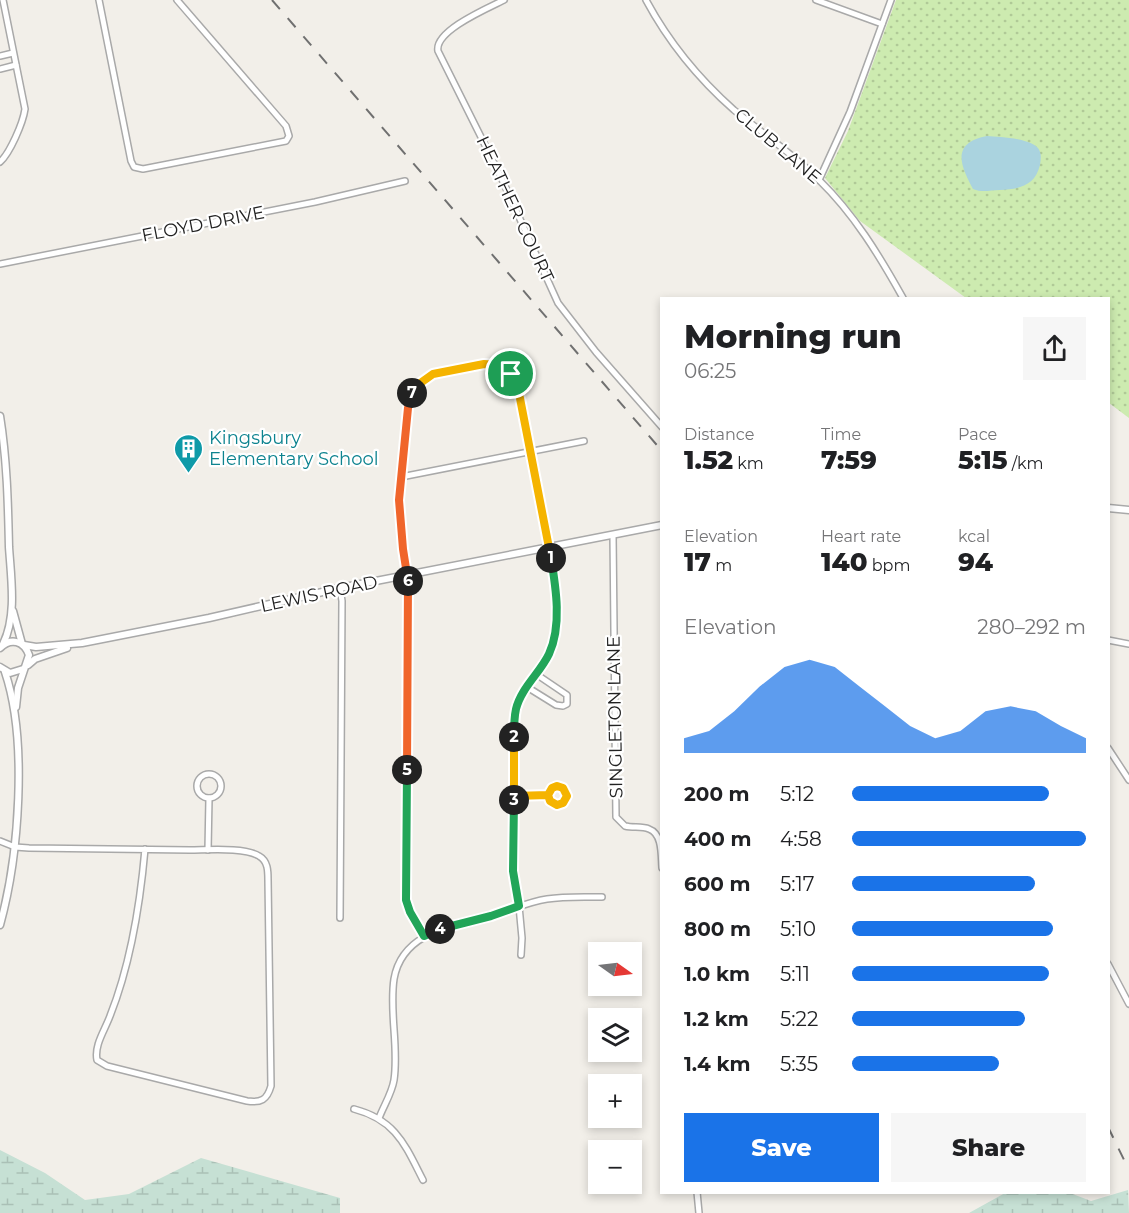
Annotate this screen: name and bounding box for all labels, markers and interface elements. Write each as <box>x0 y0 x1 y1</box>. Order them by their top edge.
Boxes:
street label: CLUB LANE <box>730 104 826 188</box>
street label: HEATHER COURT <box>472 133 559 286</box>
street label: FLOYD DRIVE <box>140 201 266 247</box>
text: Morning run <box>684 316 902 356</box>
button: share <box>1023 317 1086 380</box>
pin <box>485 348 536 399</box>
icon: arrive <box>494 357 527 390</box>
text: 06:25 <box>684 359 736 383</box>
pin: 7 <box>397 378 427 408</box>
text: 7 <box>407 383 417 402</box>
text: Distance <box>684 425 754 444</box>
text: Time <box>821 425 861 444</box>
text: Pace <box>958 425 997 444</box>
place label: Kingsbury Elementary School <box>209 427 379 470</box>
building icon: Kingsbury Elementary School <box>172 432 204 474</box>
text: 1.52 <box>684 444 733 476</box>
text: 7:59 <box>821 444 877 476</box>
text: 5:15 <box>958 444 1007 476</box>
text: km <box>733 454 764 473</box>
text: /km <box>1007 454 1044 473</box>
text: Elevation <box>684 527 758 546</box>
text: Heart rate <box>821 527 901 546</box>
text: kcal <box>958 527 990 546</box>
pin: 1 <box>536 543 566 573</box>
text: 17 <box>684 546 711 578</box>
text: 140 <box>821 546 868 578</box>
text: 94 <box>958 546 993 578</box>
text: 1 <box>548 548 554 567</box>
text: m <box>711 556 732 575</box>
text: bpm <box>868 556 910 575</box>
pin: 6 <box>393 566 423 596</box>
street label: LEWIS ROAD <box>258 571 380 617</box>
text: 6 <box>403 571 413 590</box>
text: Elevation <box>684 615 776 639</box>
text: 280–292 m <box>977 615 1086 639</box>
street label: SINGLETON LANE <box>603 636 627 798</box>
pin: 2 <box>499 722 529 752</box>
text: 2 <box>509 727 519 746</box>
pin: 5 <box>392 755 422 785</box>
text: 5 <box>402 760 412 779</box>
text: 200 m <box>684 782 750 806</box>
text: 5:12 <box>780 782 814 806</box>
pin: 3 <box>499 785 529 815</box>
text: 3 <box>509 790 519 809</box>
text: 400 m <box>684 827 752 851</box>
text: 4:58 <box>780 827 822 851</box>
text: 600 m <box>684 872 751 896</box>
text: 5:17 <box>780 872 815 896</box>
pin: 4 <box>425 914 455 944</box>
text: 800 m <box>684 917 751 941</box>
text: 5:10 <box>780 917 816 941</box>
text: 4 <box>434 919 446 938</box>
north arrow <box>588 942 642 996</box>
map controls <box>588 942 642 1194</box>
text: 1.0 km <box>684 962 750 986</box>
text: 5:11 <box>780 962 810 986</box>
text: 1.2 km <box>684 1007 749 1031</box>
text: 5:22 <box>780 1007 818 1031</box>
button: layers <box>588 1008 642 1062</box>
text: 1.4 km <box>684 1052 751 1076</box>
text: 5:35 <box>780 1052 818 1076</box>
button: + <box>588 1074 642 1128</box>
button: Save <box>684 1113 879 1182</box>
button: Share <box>891 1113 1086 1182</box>
button: − <box>588 1140 642 1194</box>

